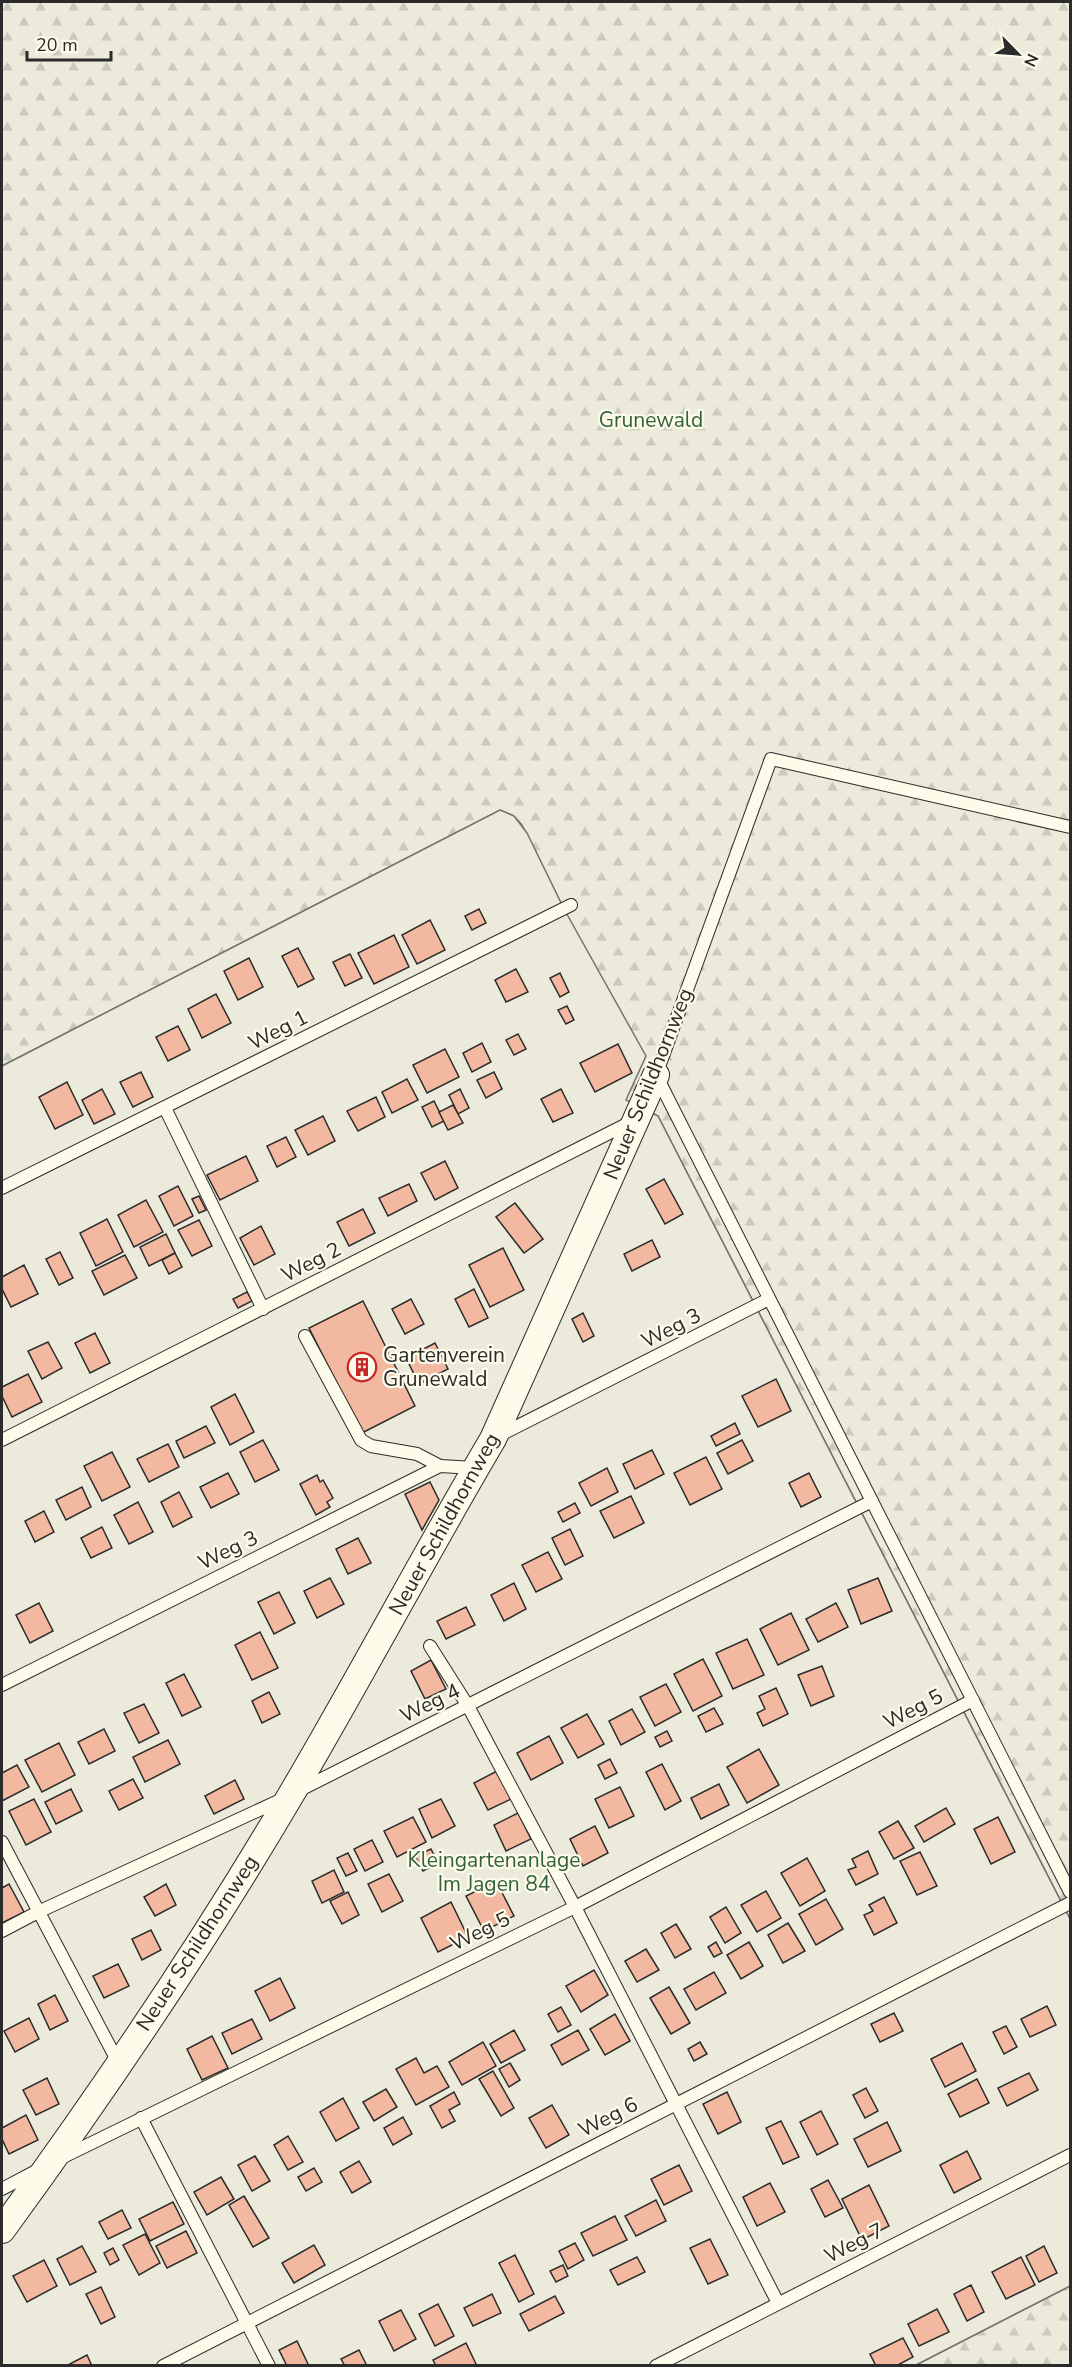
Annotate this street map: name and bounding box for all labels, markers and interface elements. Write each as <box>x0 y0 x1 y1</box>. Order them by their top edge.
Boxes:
scale bar <box>27 24 111 62</box>
north arrow <box>988 24 1048 84</box>
text: 20 m <box>36 33 78 57</box>
text: N <box>1018 50 1043 70</box>
park label: Grunewald <box>599 406 703 434</box>
street label: Neuer Schildhornweg <box>597 984 699 1184</box>
street label: Weg 1 <box>243 1003 313 1057</box>
street label: Weg 2 <box>276 1235 346 1289</box>
street label: Weg 3 <box>636 1301 706 1355</box>
place label: Gartenverein Grunewald <box>383 1341 505 1393</box>
building icon: Gartenverein Grunewald <box>346 1351 378 1383</box>
street label: Neuer Schildhornweg <box>382 1428 506 1620</box>
street label: Weg 3 <box>193 1524 263 1576</box>
street label: Weg 4 <box>395 1677 465 1729</box>
street label: Weg 5 <box>878 1682 948 1736</box>
park label: Kleingartenanlage Im Jagen 84 <box>408 1846 580 1898</box>
street label: Neuer Schildhornweg <box>130 1850 264 2036</box>
street label: Weg 5 <box>445 1905 515 1957</box>
street label: Weg 6 <box>573 2090 643 2144</box>
street label: Weg 7 <box>819 2216 889 2270</box>

